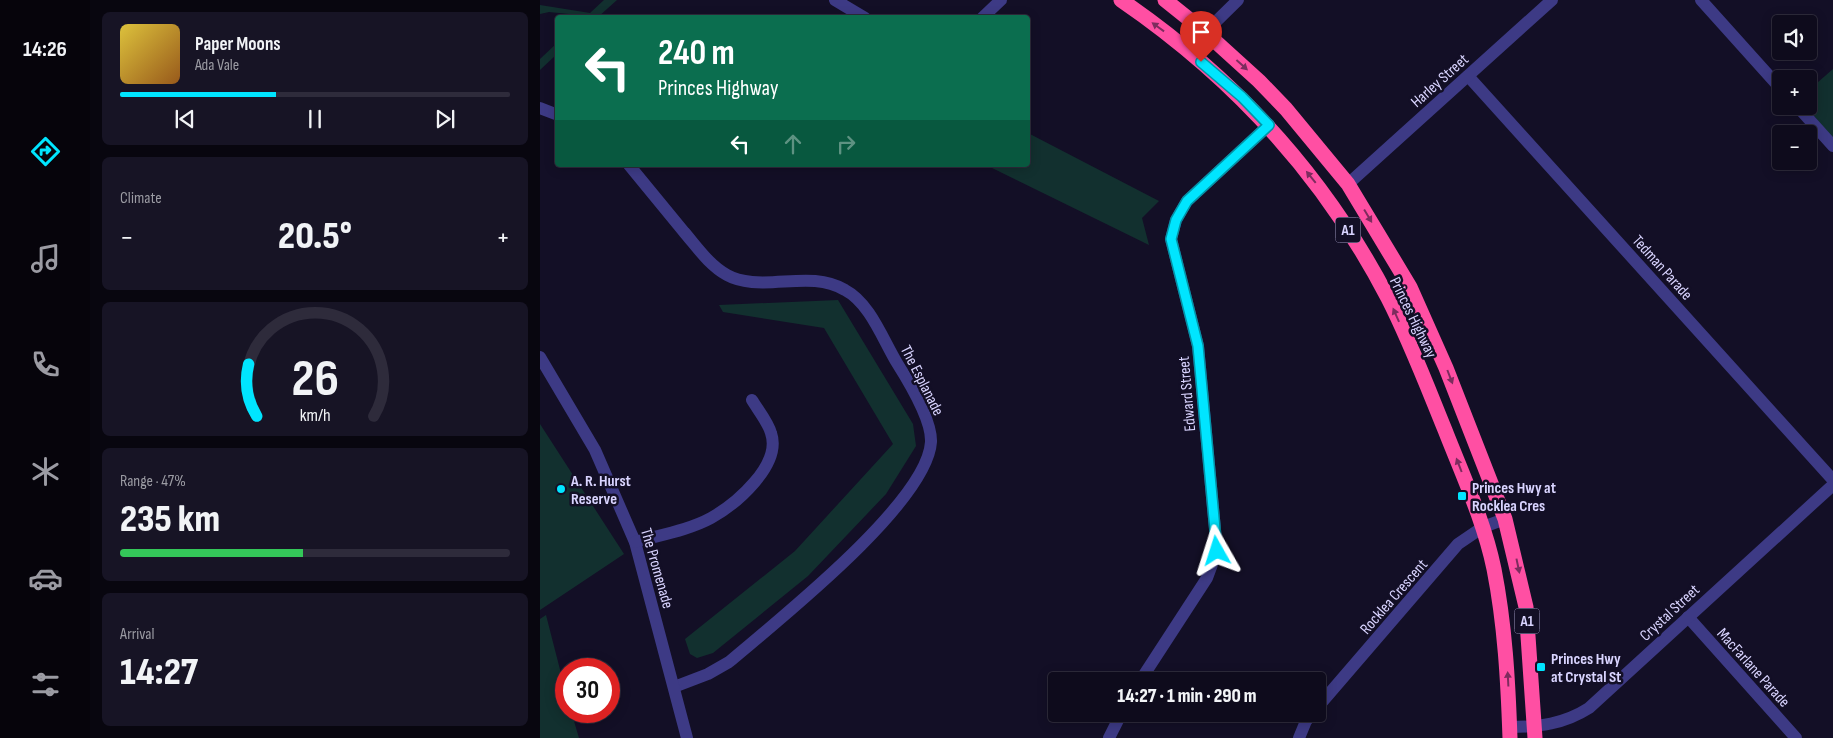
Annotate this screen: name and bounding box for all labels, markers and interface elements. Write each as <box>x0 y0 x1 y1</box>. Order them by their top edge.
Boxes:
pin <box>1180 11 1222 62</box>
map controls <box>1772 15 1817 170</box>
button: sound <box>1772 15 1817 60</box>
icon: arrive <box>1187 18 1215 46</box>
one-way arrow <box>1152 21 1165 32</box>
text: 240 m <box>658 32 735 75</box>
text: Paper Moons <box>195 33 281 56</box>
icon: left <box>575 35 640 100</box>
text: 14:26 <box>23 36 67 63</box>
street label: Harley Street <box>1407 50 1473 112</box>
text: Ada Vale <box>195 56 239 75</box>
one-way arrow <box>1236 60 1249 71</box>
button: + <box>1772 70 1817 115</box>
text: Princes Highway <box>658 75 778 102</box>
icon: previous <box>171 105 199 133</box>
icon: pause <box>301 105 329 133</box>
icon: next <box>431 105 459 133</box>
button: − <box>1772 125 1817 170</box>
icon: left <box>726 130 754 158</box>
icon: ahead <box>779 130 807 158</box>
icon: right <box>832 130 860 158</box>
icon: directions <box>28 134 63 169</box>
one-way arrow <box>1305 171 1316 184</box>
text: Climate <box>120 189 162 208</box>
one-way arrow <box>1364 210 1373 223</box>
text: 20.5° <box>278 214 352 259</box>
road number: A1 <box>1336 218 1360 242</box>
text: − <box>120 221 134 254</box>
text: + <box>496 221 510 254</box>
street label: Tedman Parade <box>1628 232 1696 304</box>
icon: music <box>28 241 63 276</box>
street label: Princes Highway <box>1385 274 1440 361</box>
one-way arrow <box>1391 308 1399 322</box>
street label: The Esplanade <box>896 342 947 419</box>
icon: phone <box>28 347 63 382</box>
text: 26 <box>291 348 339 411</box>
street label: Edward Street <box>1175 355 1200 432</box>
one-way arrow <box>1446 369 1454 384</box>
text: km/h <box>300 405 330 426</box>
icon: climate <box>28 454 63 489</box>
one-way arrow <box>1454 458 1462 472</box>
text: Range · 47% <box>120 472 186 491</box>
place label: A. R. Hurst Reserve <box>570 472 631 509</box>
place label: Princes Hwy at Rocklea Cres <box>1472 479 1556 516</box>
marker: A. R. Hurst Reserve <box>555 483 567 495</box>
marker: Princes Hwy at Rocklea Cres <box>1456 490 1468 502</box>
text: 235 km <box>120 497 220 542</box>
position arrow <box>1190 524 1242 576</box>
street label: The Promenade <box>636 526 677 611</box>
street label: Rocklea Crescent <box>1356 555 1432 638</box>
one-way arrow <box>1514 558 1522 574</box>
icon: car <box>28 561 63 596</box>
street label: Crystal Street <box>1636 581 1704 645</box>
road number: A1 <box>1514 608 1540 634</box>
text: Arrival <box>120 625 154 644</box>
street label: MacFarlane Parade <box>1712 625 1793 711</box>
text: 14:27 <box>120 650 198 695</box>
place label: Princes Hwy at Crystal St <box>1551 650 1621 687</box>
speed limit sign: 30 <box>555 658 620 723</box>
marker: Princes Hwy at Crystal St <box>1535 661 1547 673</box>
icon: filters <box>28 667 63 702</box>
one-way arrow <box>1503 670 1511 686</box>
text: 14:27 · 1 min · 290 m <box>1117 685 1257 708</box>

